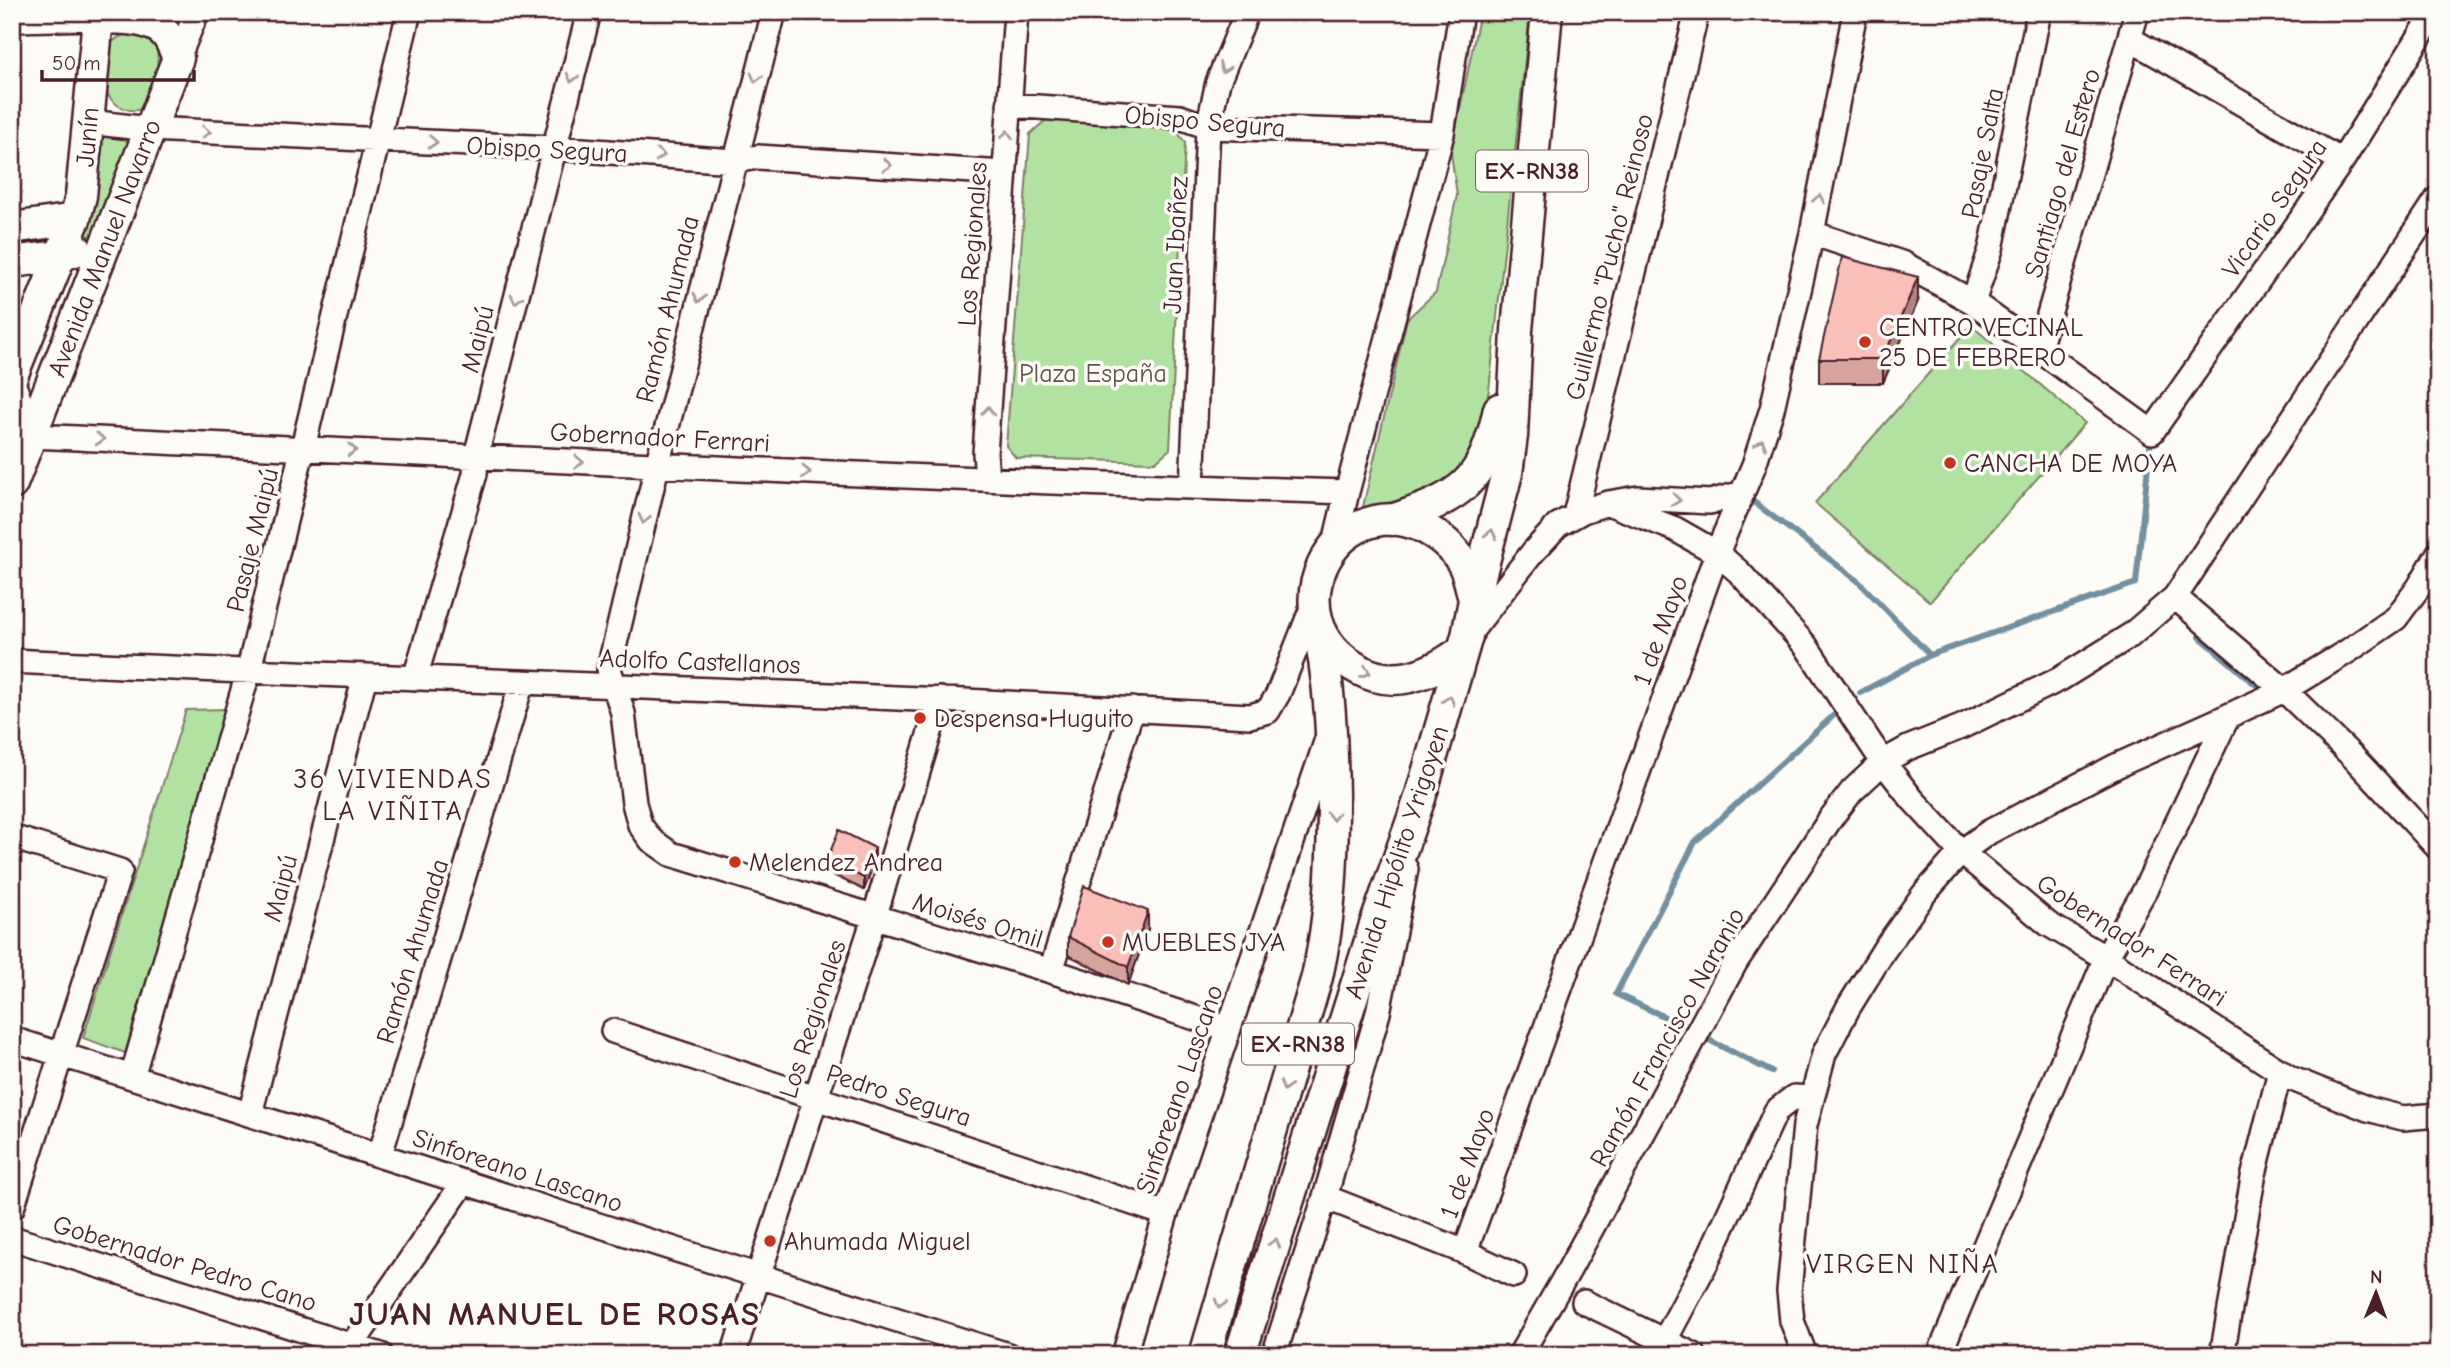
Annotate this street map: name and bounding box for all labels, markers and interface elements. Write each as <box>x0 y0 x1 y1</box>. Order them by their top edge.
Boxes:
scale bar <box>42 38 194 82</box>
text: 50 m <box>52 51 101 75</box>
one-way arrow <box>1218 62 1232 74</box>
street label: Santiago del Estero <box>2019 65 2107 281</box>
one-way arrow <box>566 72 580 84</box>
one-way arrow <box>750 72 764 84</box>
street label: Pasaje Salta <box>1956 85 2010 221</box>
street label: Obispo Segura <box>1123 100 1287 144</box>
street label: Junín <box>70 106 106 168</box>
street label: Guillermo "Pucho" Reinoso <box>1560 111 1660 404</box>
street label: Avenida Manuel Navarro <box>42 115 168 381</box>
one-way arrow <box>200 124 211 139</box>
one-way arrow <box>999 129 1014 140</box>
street label: Obispo Segura <box>466 131 628 169</box>
street label: Vicario Segura <box>2216 134 2334 284</box>
one-way arrow <box>428 135 439 150</box>
one-way arrow <box>655 148 666 163</box>
road number: EX-RN38 <box>1476 150 1588 191</box>
one-way arrow <box>881 157 892 172</box>
street label: Los Regionales <box>952 161 994 327</box>
street label: Juan Ibañez <box>1157 175 1195 315</box>
one-way arrow <box>1810 193 1825 205</box>
street label: Ramón Ahumada <box>630 213 706 406</box>
one-way arrow <box>693 292 707 304</box>
one-way arrow <box>510 293 524 305</box>
street label: Maipú <box>455 303 501 376</box>
place label: CENTRO VECINAL 25 DE FEBRERO <box>1879 313 2083 373</box>
marker: CENTRO VECINAL 25 DE FEBRERO <box>1857 334 1873 350</box>
park label: Plaza España <box>1019 359 1167 389</box>
one-way arrow <box>980 405 995 416</box>
street label: Gobernador Ferrari <box>549 417 771 459</box>
one-way arrow <box>95 431 106 446</box>
one-way arrow <box>1752 438 1767 450</box>
one-way arrow <box>346 443 357 458</box>
place label: CANCHA DE MOYA <box>1964 449 2177 479</box>
one-way arrow <box>574 454 585 469</box>
marker: CANCHA DE MOYA <box>1942 455 1958 471</box>
one-way arrow <box>801 464 812 479</box>
street label: Pasaje Maipú <box>221 465 285 615</box>
one-way arrow <box>1670 493 1682 508</box>
one-way arrow <box>638 513 652 525</box>
one-way arrow <box>1483 528 1497 540</box>
street label: 1 de Mayo <box>1627 571 1695 689</box>
street label: Adolfo Castellanos <box>599 644 801 680</box>
one-way arrow <box>1360 664 1372 678</box>
one-way arrow <box>1440 695 1455 707</box>
place label: Despensa Huguito <box>934 704 1134 734</box>
marker: Despensa Huguito <box>912 710 928 726</box>
street label: Avenida Hipólito Yrigoyen <box>1339 722 1455 1003</box>
district label: 36 VIVIENDAS LA VIÑITA <box>293 763 493 827</box>
one-way arrow <box>1325 811 1341 822</box>
place label: Melendez Andrea <box>749 848 943 878</box>
street label: Maipú <box>258 851 304 925</box>
marker: Melendez Andrea <box>727 854 743 870</box>
street label: Ramón Ahumada <box>371 855 455 1047</box>
street label: Gobernador Ferrari <box>2031 868 2232 1013</box>
street label: Moisés Omil <box>909 887 1046 955</box>
street label: Ramón Francisco Naranio <box>1584 903 1752 1172</box>
place label: MUEBLES JYA <box>1122 928 1285 958</box>
marker: MUEBLES JYA <box>1100 934 1116 950</box>
street label: Los Regionales <box>773 936 853 1102</box>
street label: Sinforeano Lascano <box>1130 981 1230 1198</box>
road number: EX-RN38 <box>1242 1024 1354 1064</box>
street label: Pedro Segura <box>823 1058 975 1133</box>
one-way arrow <box>1278 1080 1293 1092</box>
street label: 1 de Mayo <box>1434 1104 1502 1222</box>
street label: Sinforeano Lascano <box>409 1123 626 1219</box>
street label: Gobernador Pedro Cano <box>49 1210 320 1318</box>
place label: Ahumada Miguel <box>784 1227 971 1257</box>
marker: Ahumada Miguel <box>762 1233 778 1249</box>
one-way arrow <box>1266 1237 1281 1249</box>
district label: VIRGEN NIÑA <box>1806 1247 2000 1280</box>
north arrow <box>2342 1258 2412 1328</box>
text: N <box>2370 1266 2383 1288</box>
district label: JUAN MANUEL DE ROSAS <box>349 1295 761 1333</box>
one-way arrow <box>1213 1298 1228 1310</box>

